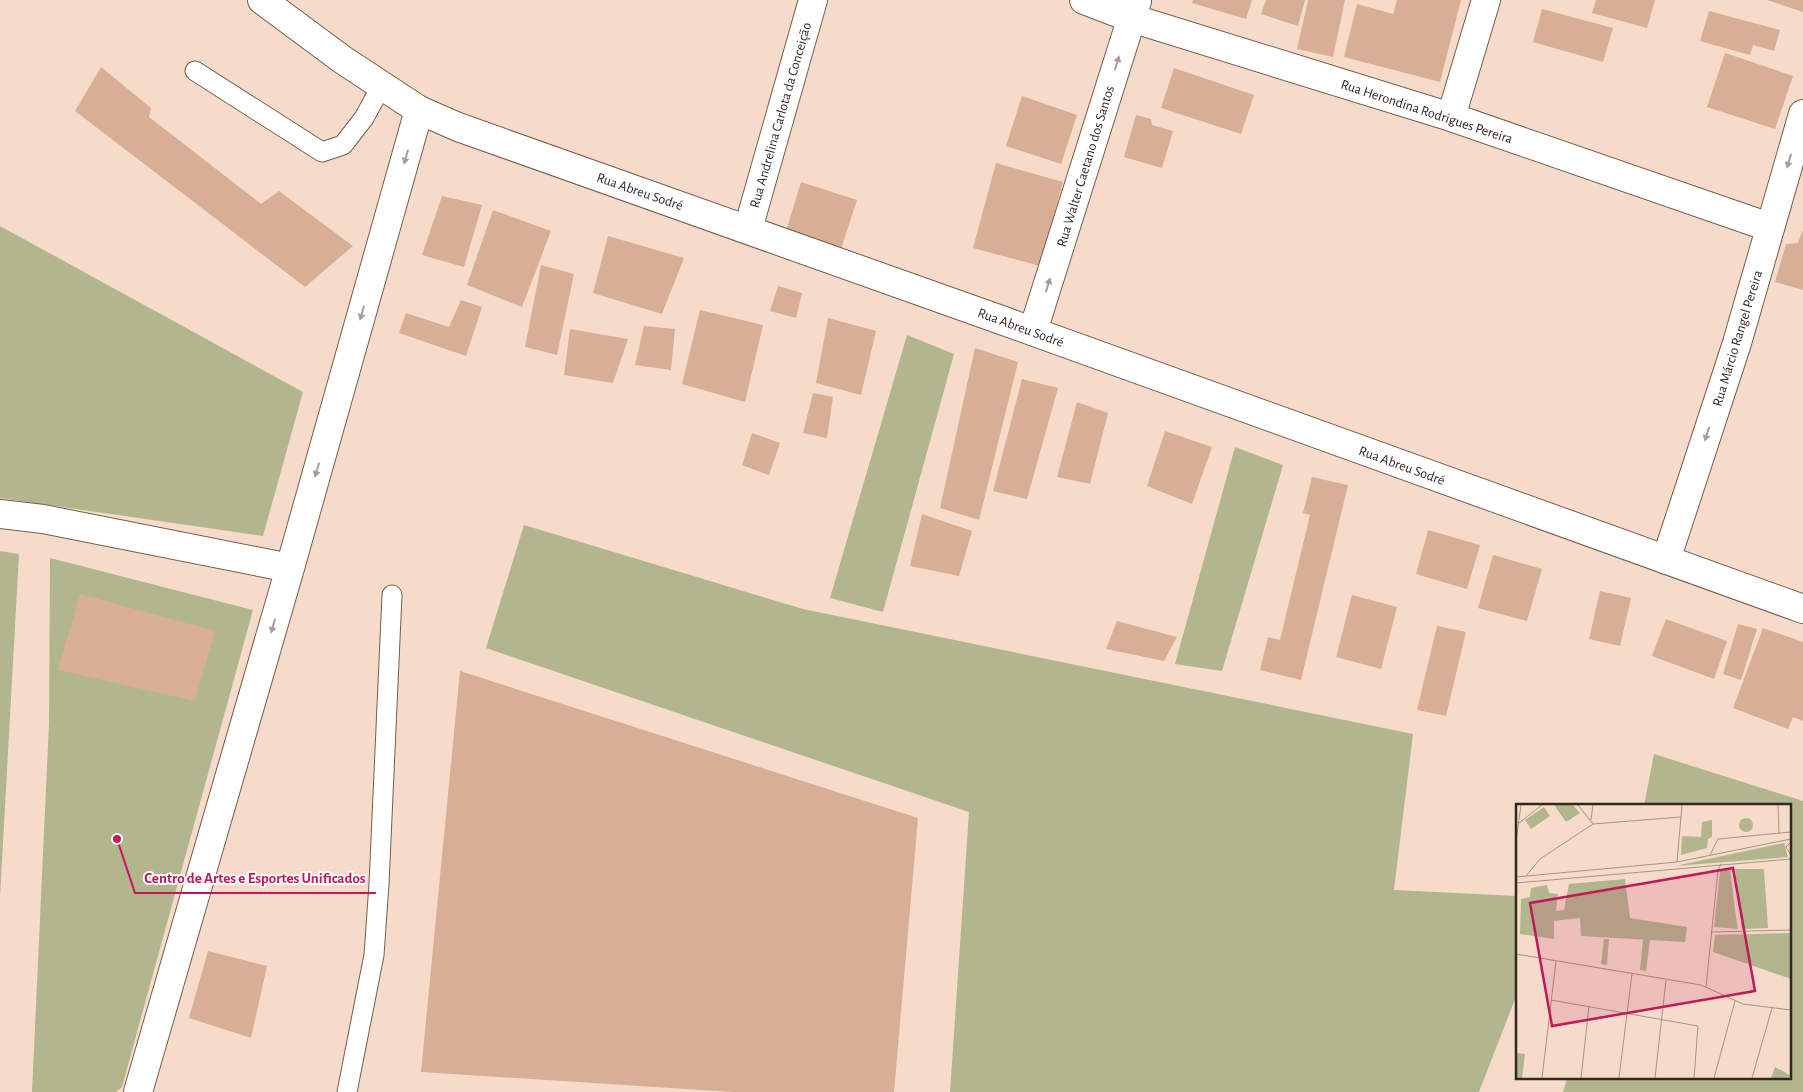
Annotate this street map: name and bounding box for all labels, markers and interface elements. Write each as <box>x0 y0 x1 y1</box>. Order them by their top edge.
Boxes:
street label: Rua Andrelina Carlota da Conceição <box>748 21 814 210</box>
one-way arrow <box>1114 55 1122 70</box>
street label: Rua Herondina Rodrigues Pereira <box>1339 78 1515 147</box>
street label: Rua Walter Caetano dos Santos <box>1055 84 1117 249</box>
one-way arrow <box>401 149 409 164</box>
one-way arrow <box>1785 154 1793 169</box>
street label: Rua Abreu Sodré <box>595 171 685 213</box>
street label: Rua Márcio Rangel Pereira <box>1711 268 1765 408</box>
one-way arrow <box>1044 277 1052 292</box>
one-way arrow <box>357 306 365 321</box>
street label: Rua Abreu Sodré <box>976 306 1066 350</box>
one-way arrow <box>1703 427 1711 442</box>
street label: Rua Abreu Sodré <box>1357 444 1447 488</box>
one-way arrow <box>313 462 321 477</box>
one-way arrow <box>268 618 276 633</box>
inset map <box>1516 804 1790 1080</box>
callout: Centro de Artes e Esportes Unificados <box>135 863 376 893</box>
text: Centro de Artes e Esportes Unificados <box>144 871 366 886</box>

